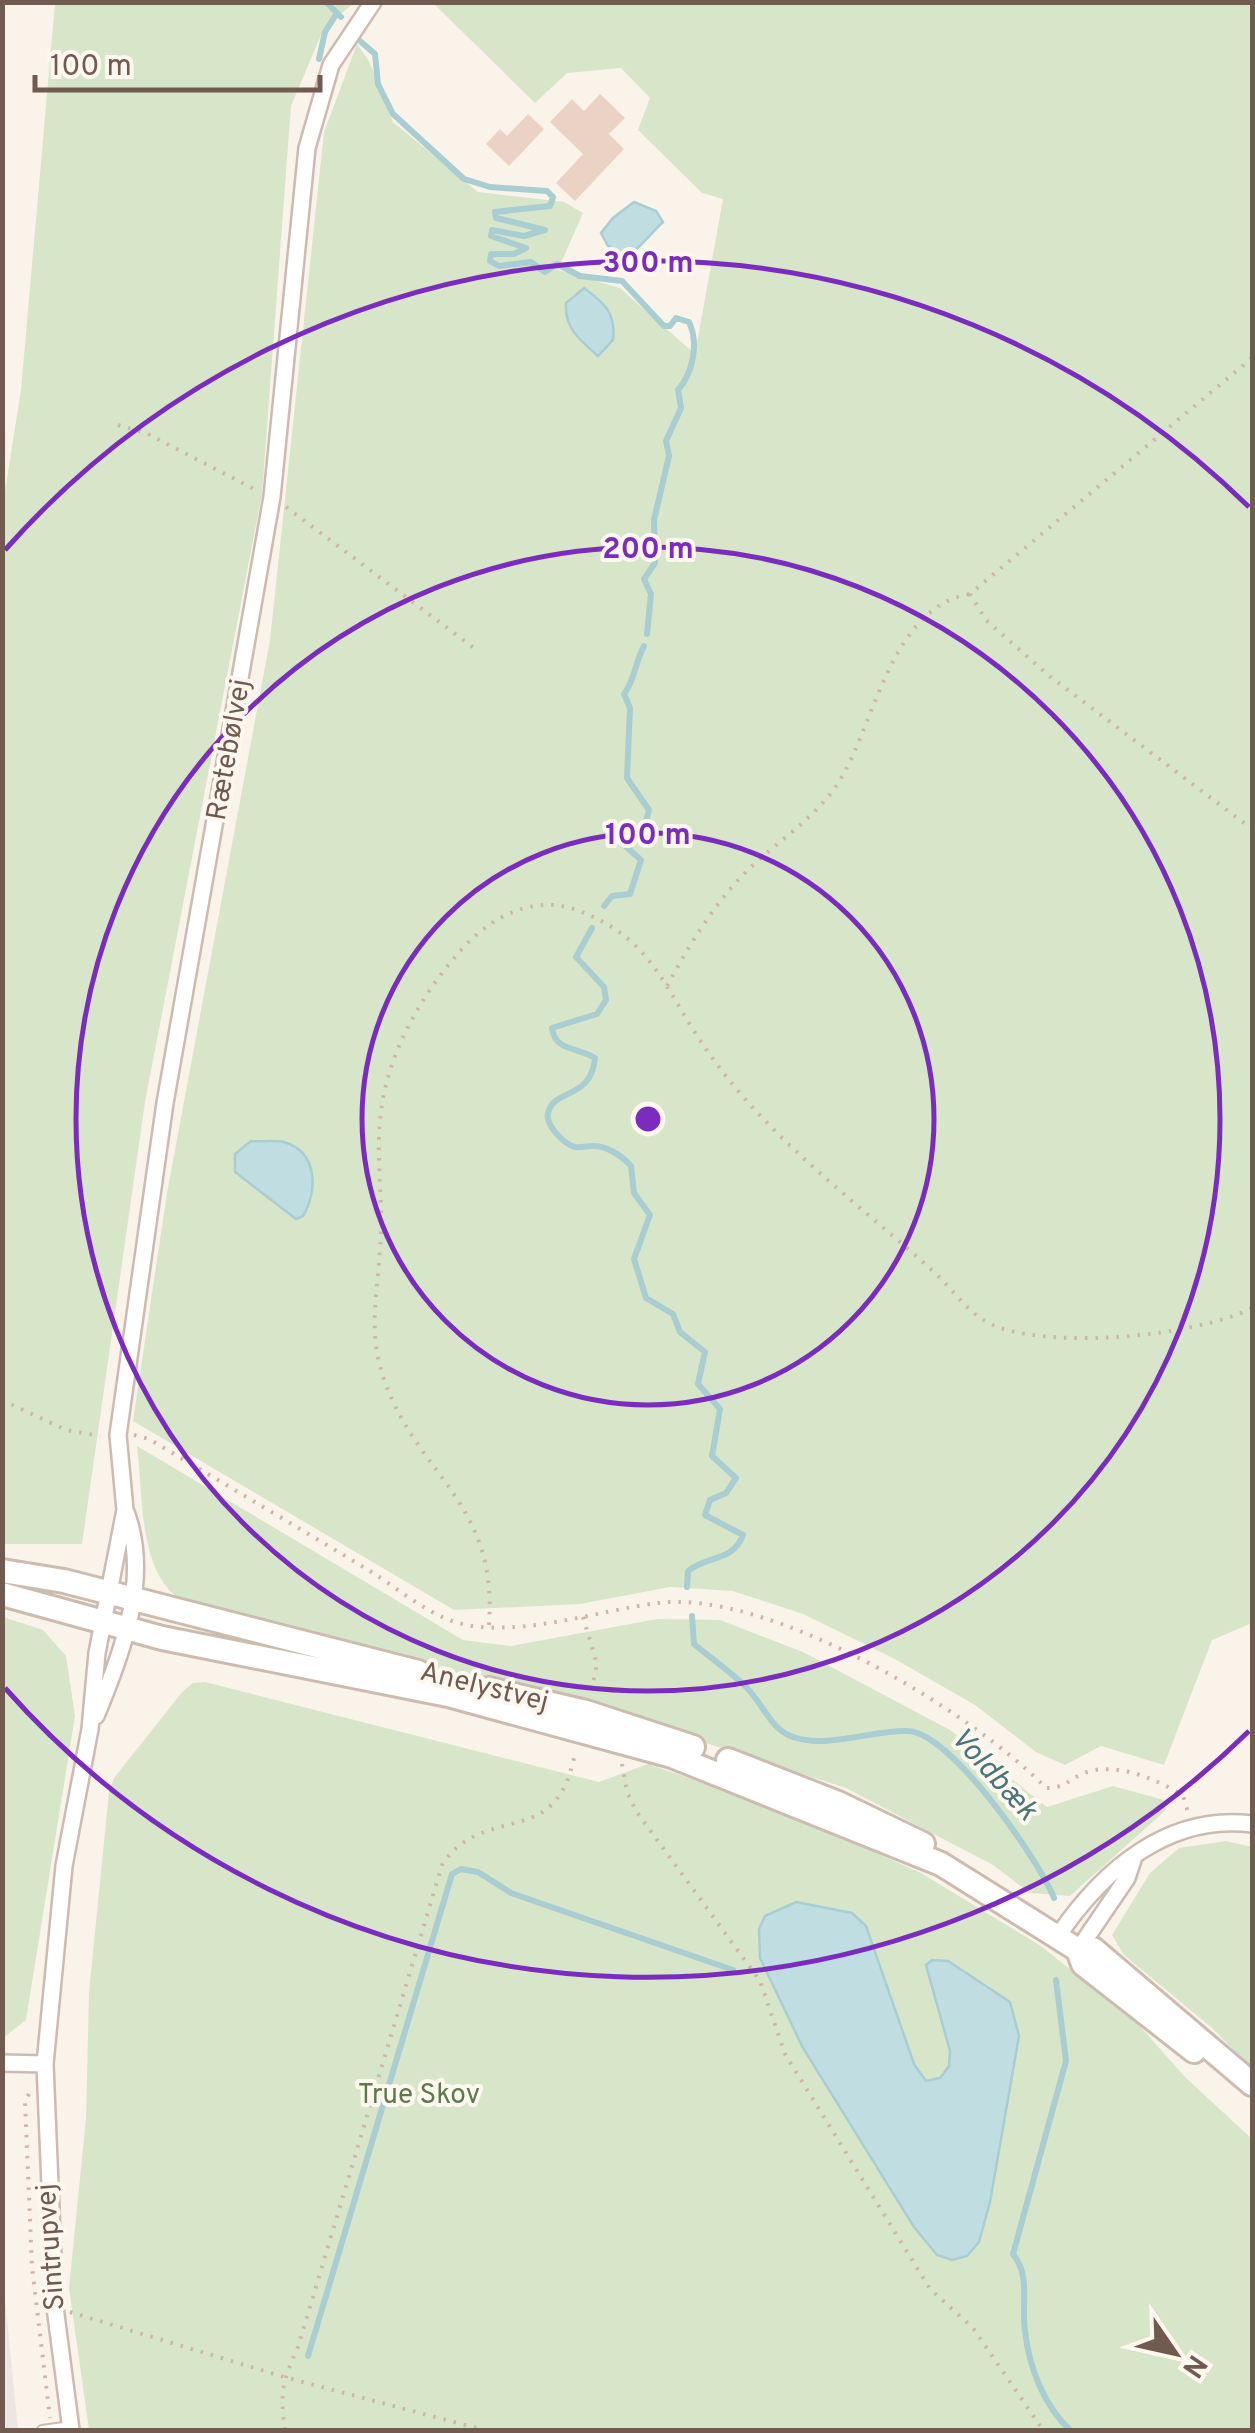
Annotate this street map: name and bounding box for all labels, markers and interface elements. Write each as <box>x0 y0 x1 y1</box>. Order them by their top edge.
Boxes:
scale bar <box>35 30 320 92</box>
text: 100 m <box>50 49 132 86</box>
text: 300 m <box>603 246 693 283</box>
text: 200 m <box>602 532 694 569</box>
street label: Rætebølvej <box>200 676 260 824</box>
text: 100 m <box>605 818 691 855</box>
centre of rings <box>630 1101 666 1137</box>
street label: Anelystvej <box>416 1655 552 1721</box>
water label: Voldbæk <box>942 1721 1045 1830</box>
park label: True Skov <box>358 2078 480 2114</box>
street label: Sintrupvej <box>30 2182 74 2312</box>
north arrow <box>1125 2303 1225 2403</box>
text: N <box>1173 2347 1214 2384</box>

